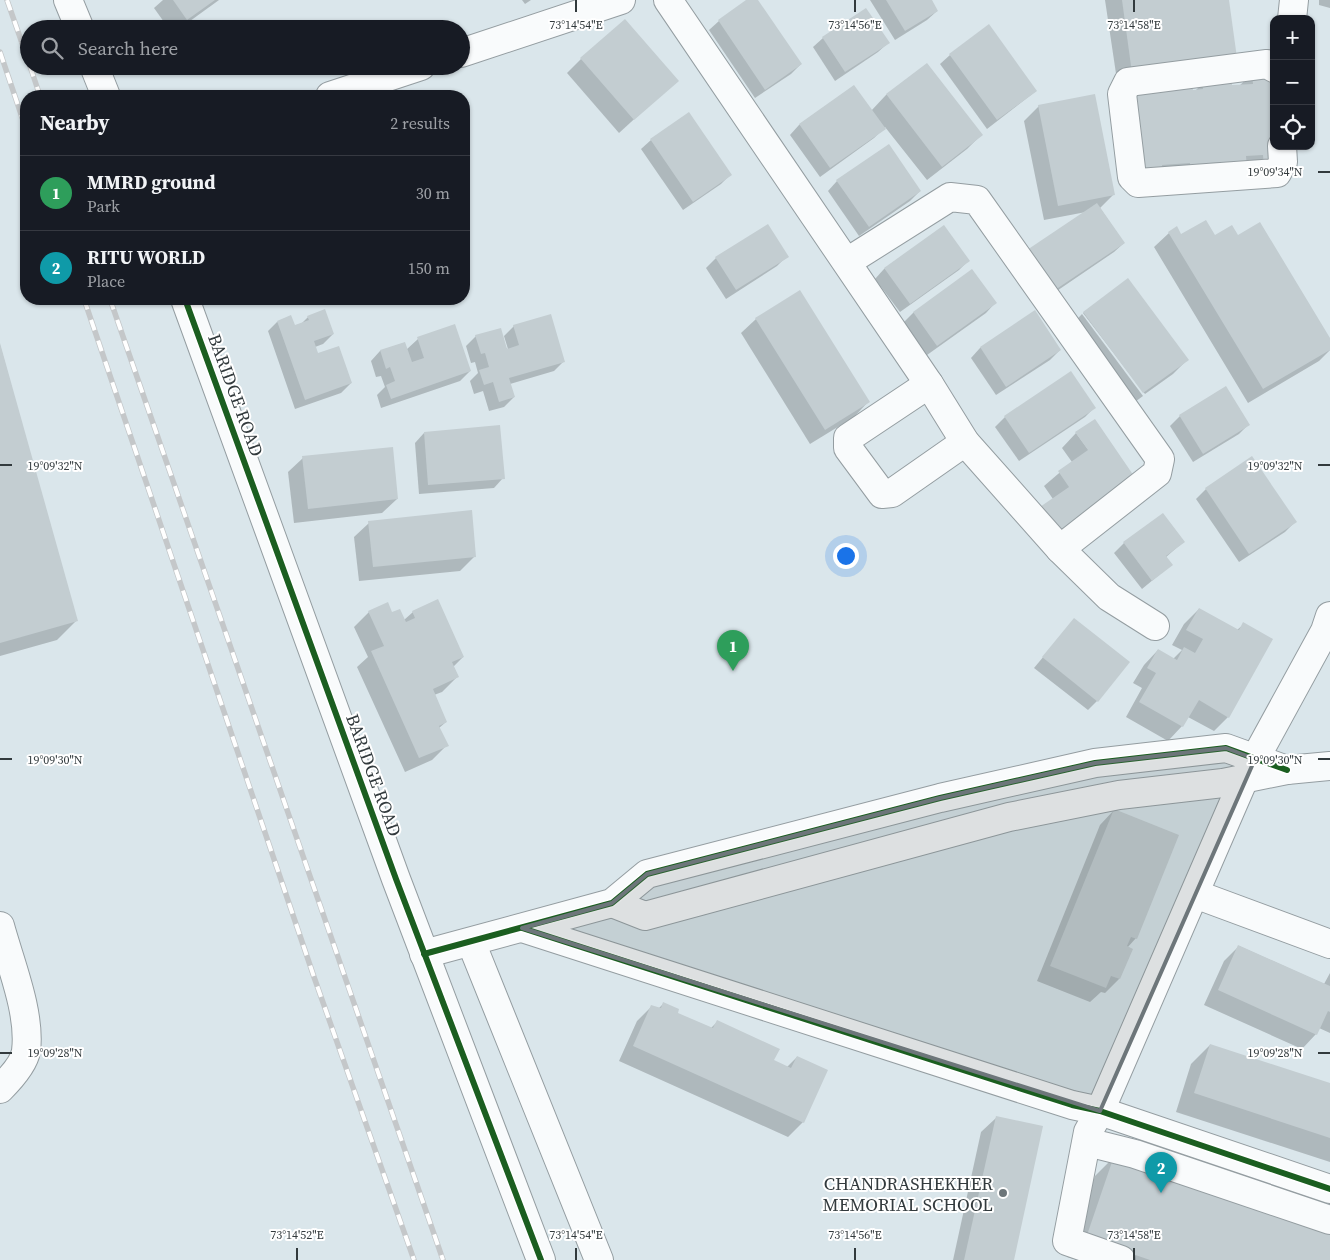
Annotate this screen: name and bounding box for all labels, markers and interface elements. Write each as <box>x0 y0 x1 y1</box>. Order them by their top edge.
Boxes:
map controls <box>1270 15 1315 150</box>
button: + <box>1270 15 1315 60</box>
text: 73°14'54"E <box>549 17 603 33</box>
text: 73°14'56"E <box>828 17 882 33</box>
text: 73°14'58"E <box>1107 17 1161 33</box>
search box <box>20 20 470 75</box>
icon: search <box>38 34 66 62</box>
text: Search here <box>78 35 178 61</box>
button: − <box>1270 60 1315 105</box>
button: locate <box>1270 105 1315 150</box>
text: Nearby <box>40 108 110 137</box>
text: 2 results <box>390 112 450 134</box>
text: 19°09'34"N <box>1247 164 1303 180</box>
text: MMRD ground <box>87 169 216 195</box>
text: 1 <box>52 182 60 204</box>
text: 30 m <box>416 182 450 204</box>
text: Park <box>87 195 120 217</box>
text: RITU WORLD <box>87 244 205 270</box>
text: 2 <box>52 257 60 279</box>
text: 150 m <box>408 257 450 279</box>
text: Place <box>87 270 125 292</box>
street label: BARIDGE ROAD <box>202 330 270 460</box>
text: 19°09'32"N <box>27 458 83 474</box>
text: 19°09'32"N <box>1247 458 1303 474</box>
your location <box>833 543 859 569</box>
pin: 1 <box>717 630 749 671</box>
street label: BARIDGE ROAD <box>340 710 408 840</box>
text: 19°09'30"N <box>27 752 83 768</box>
text: 19°09'30"N <box>1247 752 1303 768</box>
text: 19°09'28"N <box>27 1045 83 1061</box>
text: 19°09'28"N <box>1247 1045 1303 1061</box>
pin: 2 <box>1145 1152 1177 1193</box>
place label: CHANDRASHEKHER MEMORIAL SCHOOL <box>822 1171 993 1217</box>
marker: CHANDRASHEKHER MEMORIAL SCHOOL <box>997 1187 1009 1199</box>
text: 73°14'52"E <box>270 1227 324 1243</box>
text: 73°14'54"E <box>549 1227 603 1243</box>
text: 73°14'56"E <box>828 1227 882 1243</box>
text: 73°14'58"E <box>1107 1227 1161 1243</box>

